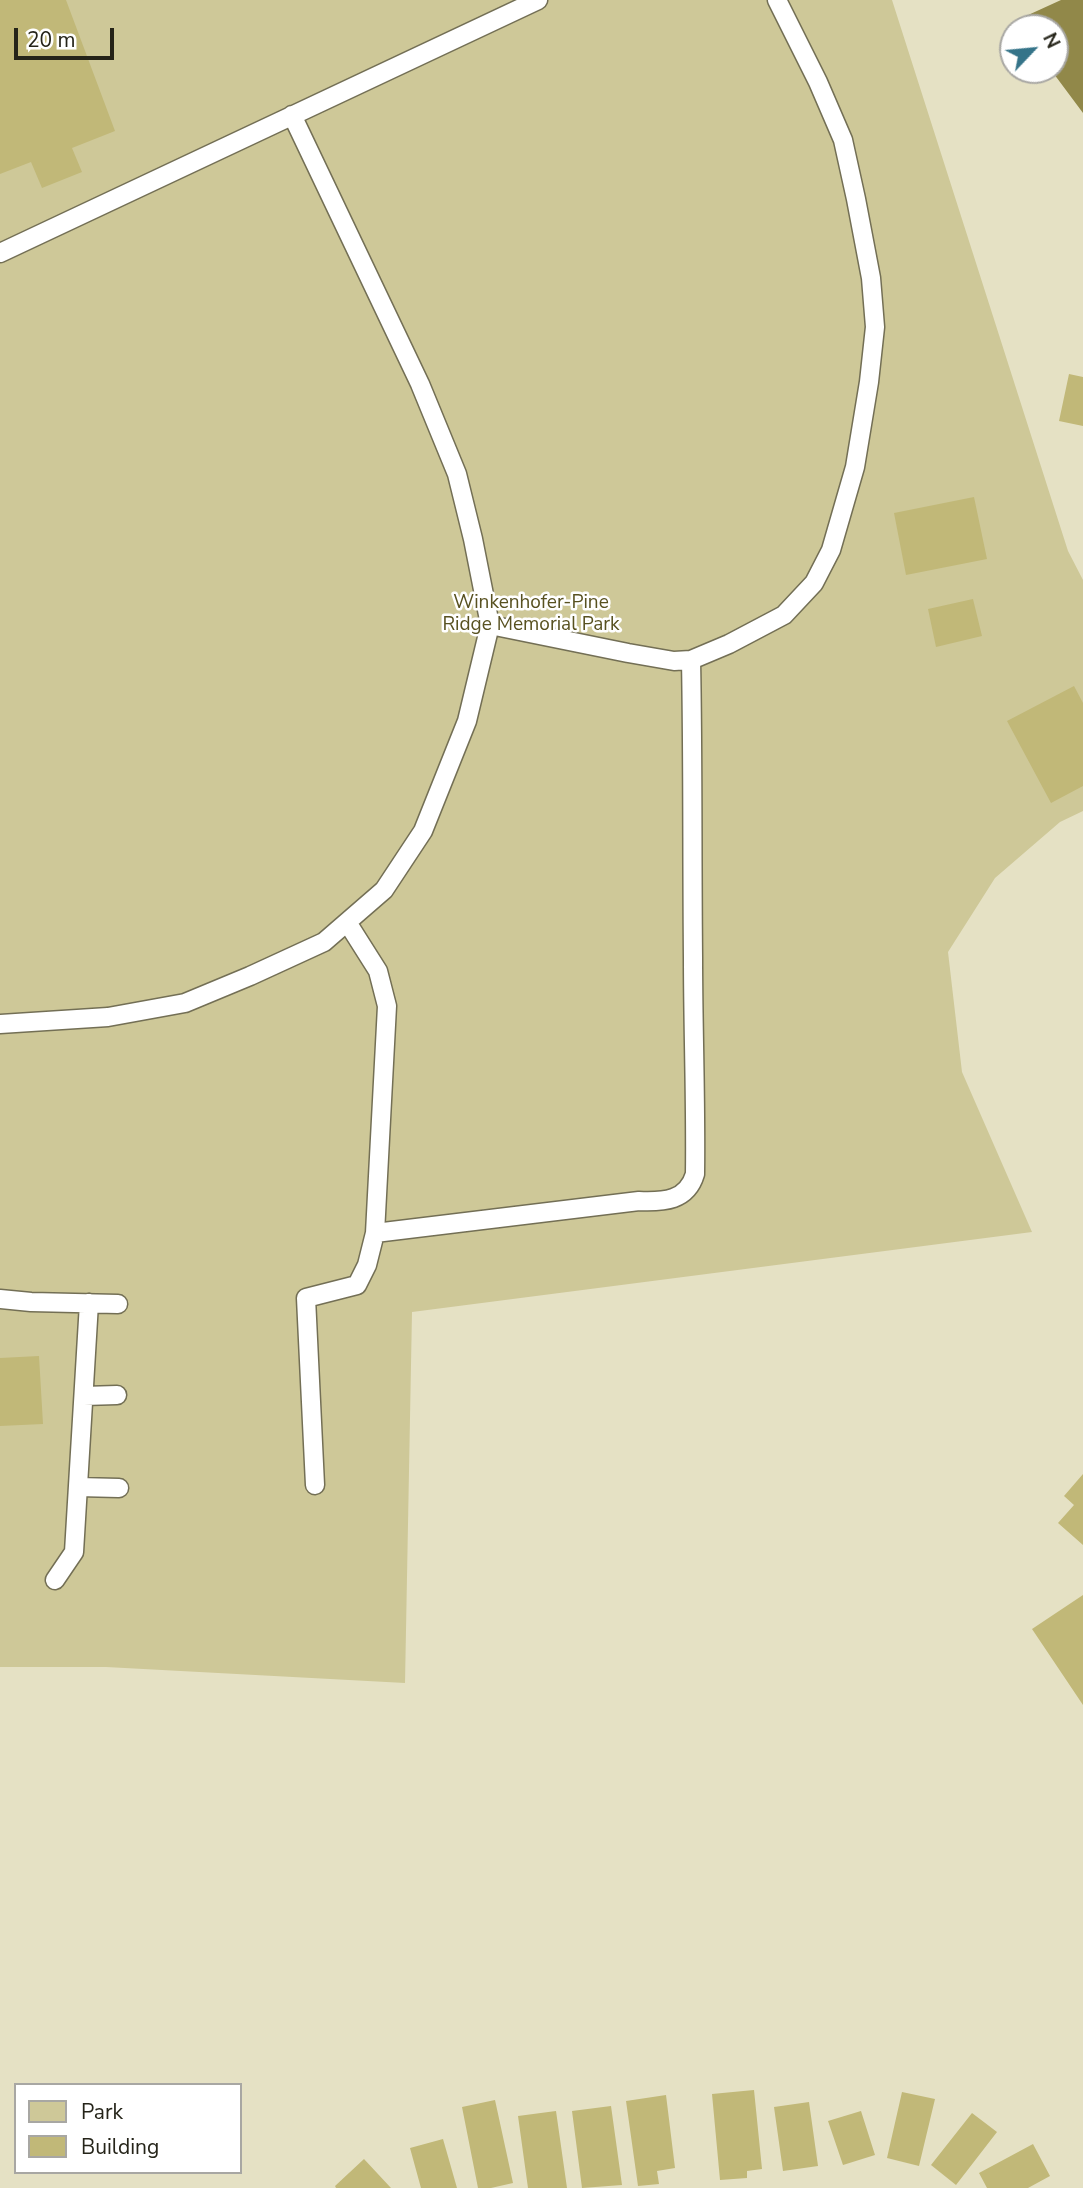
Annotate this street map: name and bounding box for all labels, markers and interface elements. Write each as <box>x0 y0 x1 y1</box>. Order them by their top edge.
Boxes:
scale bar <box>18 14 117 58</box>
north arrow <box>999 14 1069 84</box>
text: 20 m <box>27 26 76 54</box>
text: N <box>1036 29 1066 53</box>
park label: Winkenhofer-Pine Ridge Memorial Park <box>442 592 620 636</box>
legend <box>14 2083 242 2174</box>
text: Park <box>81 2098 123 2126</box>
text: Building <box>81 2133 159 2161</box>

